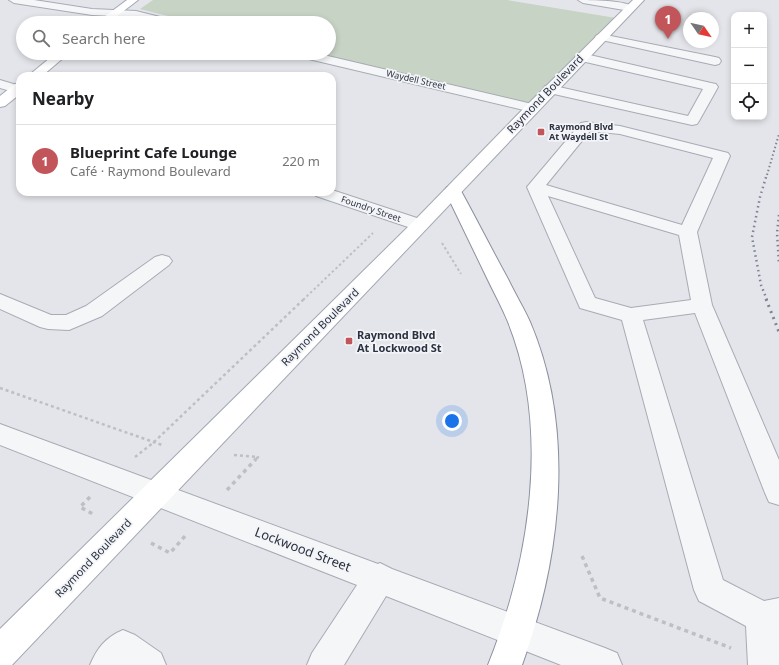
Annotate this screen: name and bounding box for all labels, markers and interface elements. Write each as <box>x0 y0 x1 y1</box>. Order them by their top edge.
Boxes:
pin: 1 <box>655 6 681 39</box>
north arrow <box>683 12 719 48</box>
map controls <box>731 12 767 120</box>
button: + <box>731 12 767 48</box>
search box <box>16 16 336 60</box>
icon: search <box>30 27 52 49</box>
text: Search here <box>62 28 145 48</box>
button: − <box>731 48 767 84</box>
street label: Raymond Boulevard <box>503 51 586 136</box>
street label: Waydell Street <box>385 66 448 93</box>
button: locate <box>731 84 767 120</box>
text: Nearby <box>32 87 94 110</box>
place label: Raymond Blvd At Waydell St <box>549 120 614 143</box>
marker: Raymond Blvd At Waydell St <box>536 127 546 137</box>
text: Blueprint Cafe Lounge <box>70 142 237 162</box>
text: 1 <box>41 152 49 170</box>
text: 220 m <box>282 152 320 170</box>
text: Café · Raymond Boulevard <box>70 162 231 180</box>
street label: Foundry Street <box>339 192 404 225</box>
street label: Raymond Boulevard <box>277 284 362 369</box>
place label: Raymond Blvd At Lockwood St <box>357 327 442 355</box>
marker: Raymond Blvd At Lockwood St <box>344 336 354 346</box>
your location <box>442 411 462 431</box>
street label: Raymond Boulevard <box>51 515 134 600</box>
street label: Lockwood Street <box>252 522 354 576</box>

